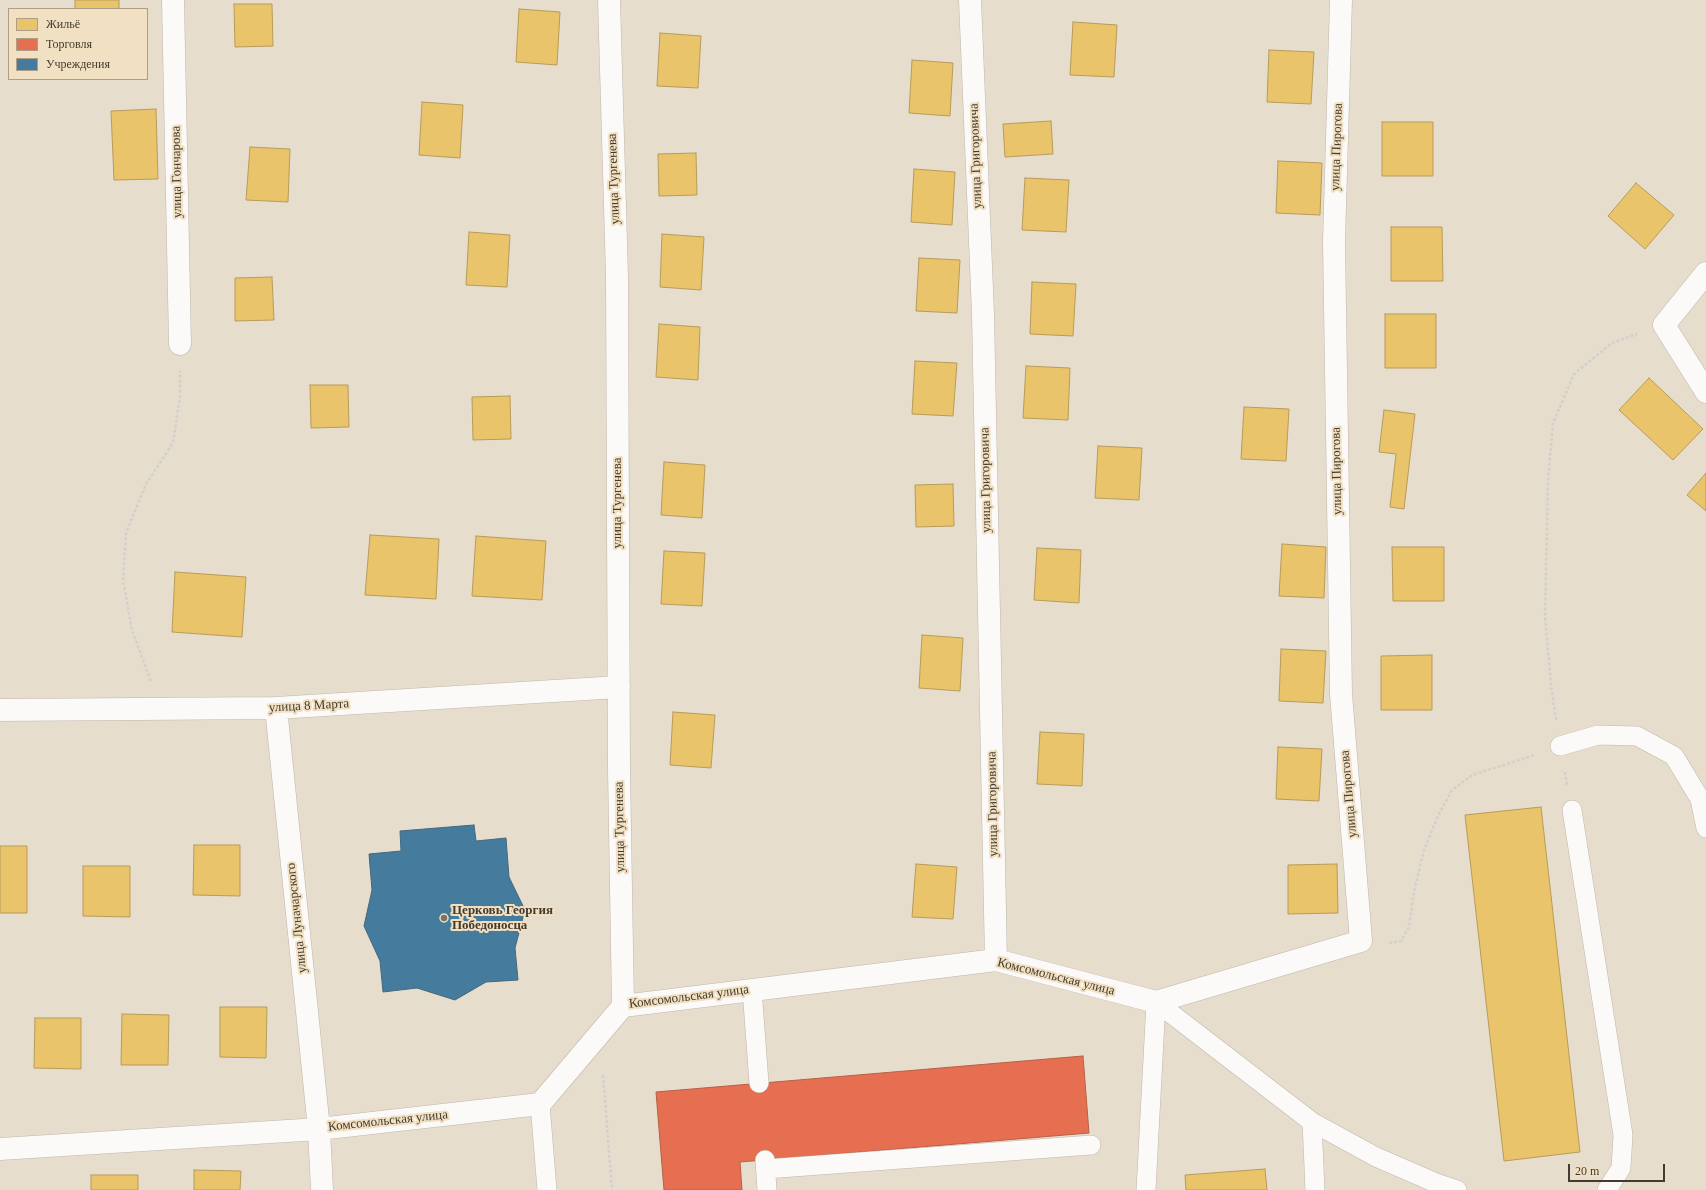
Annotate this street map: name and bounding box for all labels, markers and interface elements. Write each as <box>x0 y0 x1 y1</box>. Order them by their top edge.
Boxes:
legend <box>8 8 148 80</box>
text: Жильё <box>46 17 80 31</box>
text: Торговля <box>46 37 92 51</box>
text: Учреждения <box>46 57 110 71</box>
street label: улица Григоровича <box>966 103 986 209</box>
street label: улица Пирогова <box>1328 103 1346 191</box>
street label: улица Гончарова <box>168 126 186 218</box>
street label: улица Тургенева <box>605 133 623 225</box>
street label: улица Григоровича <box>977 427 995 533</box>
street label: улица Пирогова <box>1328 427 1346 515</box>
street label: улица Тургенева <box>610 457 626 549</box>
street label: улица 8 Марта <box>268 696 350 716</box>
street label: улица Пирогова <box>1337 750 1361 838</box>
street label: улица Григоровича <box>984 751 1002 857</box>
street label: улица Тургенева <box>611 781 629 873</box>
street label: улица Луначарского <box>283 862 311 974</box>
place label: Церковь Георгия Победоносца <box>452 903 553 934</box>
marker: Церковь Георгия Победоносца <box>439 913 449 923</box>
street label: Комсомольская улица <box>996 955 1116 999</box>
street label: Комсомольская улица <box>628 982 750 1012</box>
street label: Комсомольская улица <box>327 1107 449 1135</box>
scale bar <box>1570 1156 1667 1182</box>
text: 20 m <box>1575 1164 1599 1178</box>

